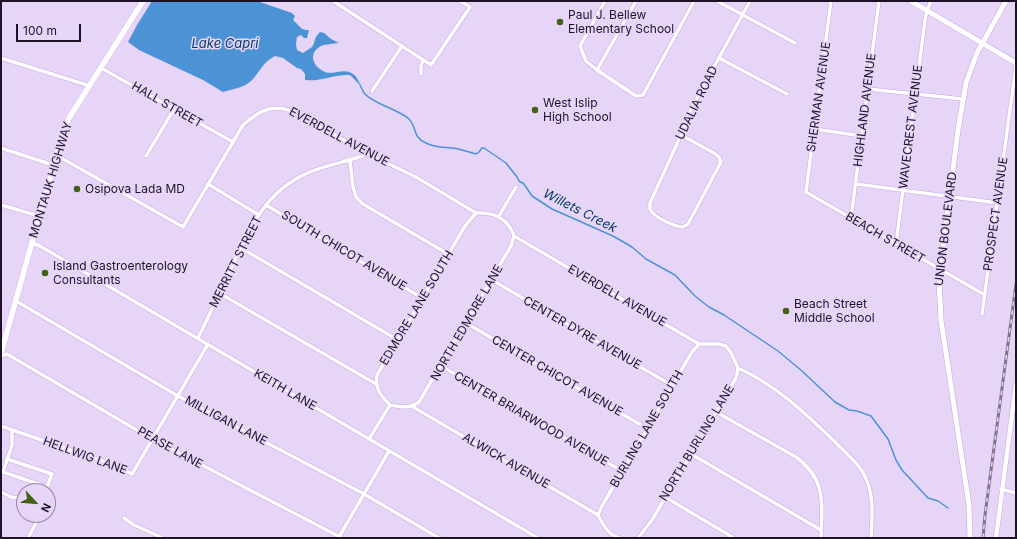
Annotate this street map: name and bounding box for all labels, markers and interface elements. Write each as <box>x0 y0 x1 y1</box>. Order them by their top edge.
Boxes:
place label: Paul J. Bellew Elementary School <box>568 8 674 36</box>
scale bar <box>18 16 83 42</box>
marker: Paul J. Bellew Elementary School <box>555 17 565 27</box>
text: 100 m <box>23 23 57 38</box>
water label: Lake Capri <box>191 36 259 52</box>
street label: SHERMAN AVENUE <box>804 41 834 153</box>
street label: HIGHLAND AVENUE <box>851 52 879 168</box>
street label: UDALIA ROAD <box>673 64 721 142</box>
street label: WAVECREST AVENUE <box>896 64 926 190</box>
street label: HALL STREET <box>129 79 205 131</box>
place label: West Islip High School <box>543 96 612 124</box>
street label: EVERDELL AVENUE <box>286 104 392 170</box>
marker: West Islip High School <box>530 105 540 115</box>
street label: MONTAUK HIGHWAY <box>26 120 76 240</box>
street label: PROSPECT AVENUE <box>981 156 1011 272</box>
street label: UNION BOULEVARD <box>932 171 960 287</box>
place label: Osipova Lada MD <box>85 182 185 196</box>
marker: Osipova Lada MD <box>72 184 82 194</box>
water label: Willets Creek <box>541 186 619 236</box>
street label: SOUTH CHICOT AVENUE <box>279 208 409 294</box>
street label: BEACH STREET <box>843 209 927 267</box>
street label: MERRITT STREET <box>207 214 265 310</box>
street label: EDMORE LANE SOUTH <box>377 248 457 368</box>
place label: Island Gastroenterology Consultants <box>53 259 188 287</box>
street label: NORTH EDMORE LANE <box>428 262 506 384</box>
street label: EVERDELL AVENUE <box>565 262 669 330</box>
marker: Island Gastroenterology Consultants <box>40 268 50 278</box>
street label: CENTER DYRE AVENUE <box>520 293 644 373</box>
place label: Beach Street Middle School <box>794 297 875 325</box>
marker: Beach Street Middle School <box>781 306 791 316</box>
street label: CENTER CHICOT AVENUE <box>489 333 625 419</box>
street label: KEITH LANE <box>251 366 319 414</box>
street label: BURLING LANE SOUTH <box>608 368 686 490</box>
street label: CENTER BRIARWOOD AVENUE <box>451 369 611 469</box>
street label: NORTH BURLING LANE <box>657 382 737 504</box>
street label: MILLIGAN LANE <box>182 393 270 449</box>
street label: PEASE LANE <box>135 424 205 472</box>
street label: ALWICK AVENUE <box>460 430 552 492</box>
street label: HELLWIG LANE <box>41 434 129 478</box>
north arrow <box>16 483 56 523</box>
text: N <box>38 501 54 515</box>

